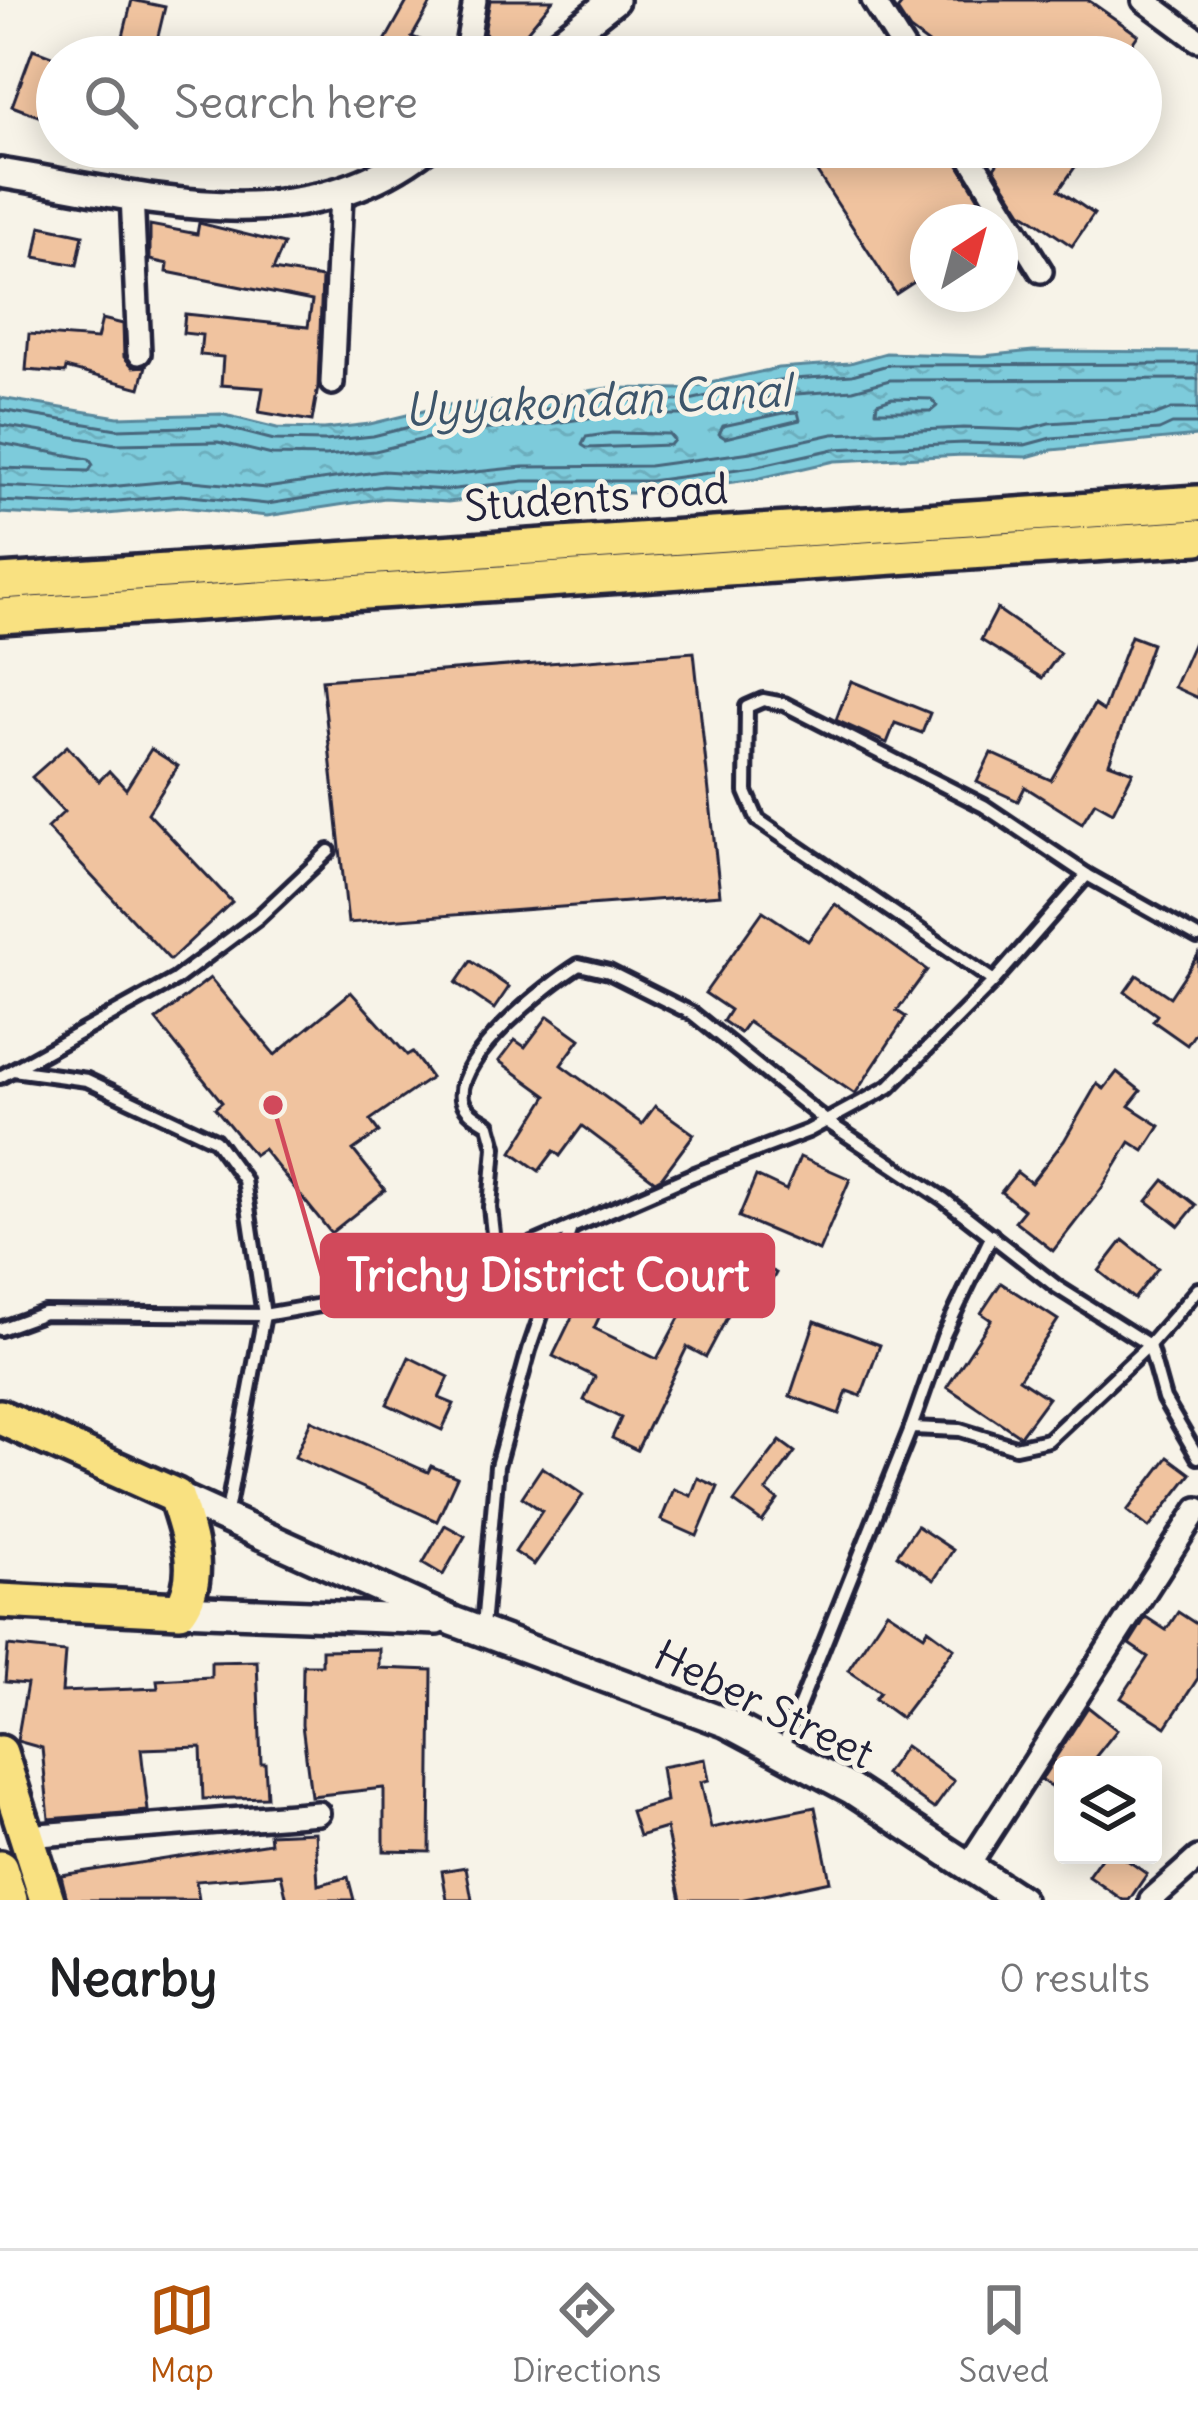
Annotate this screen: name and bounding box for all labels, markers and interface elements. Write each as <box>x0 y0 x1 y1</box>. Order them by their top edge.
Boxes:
search box <box>36 36 1162 168</box>
icon: search <box>78 69 144 135</box>
text: Search here <box>174 74 418 130</box>
north arrow <box>910 204 1018 312</box>
water label: Uyyakondan Canal <box>402 362 797 438</box>
street label: Students road <box>462 462 730 532</box>
callout: Trichy District Court <box>322 1235 773 1316</box>
text: Trichy District Court <box>347 1247 749 1303</box>
street label: Heber Street <box>646 1629 882 1779</box>
map controls <box>1054 1756 1162 1864</box>
button: layers <box>1054 1756 1162 1864</box>
text: Nearby <box>48 1946 217 2010</box>
text: 0 results <box>999 1954 1150 2003</box>
tab: Map <box>149 2277 215 2391</box>
tab: Directions <box>512 2277 661 2391</box>
tab: Saved <box>959 2277 1049 2391</box>

